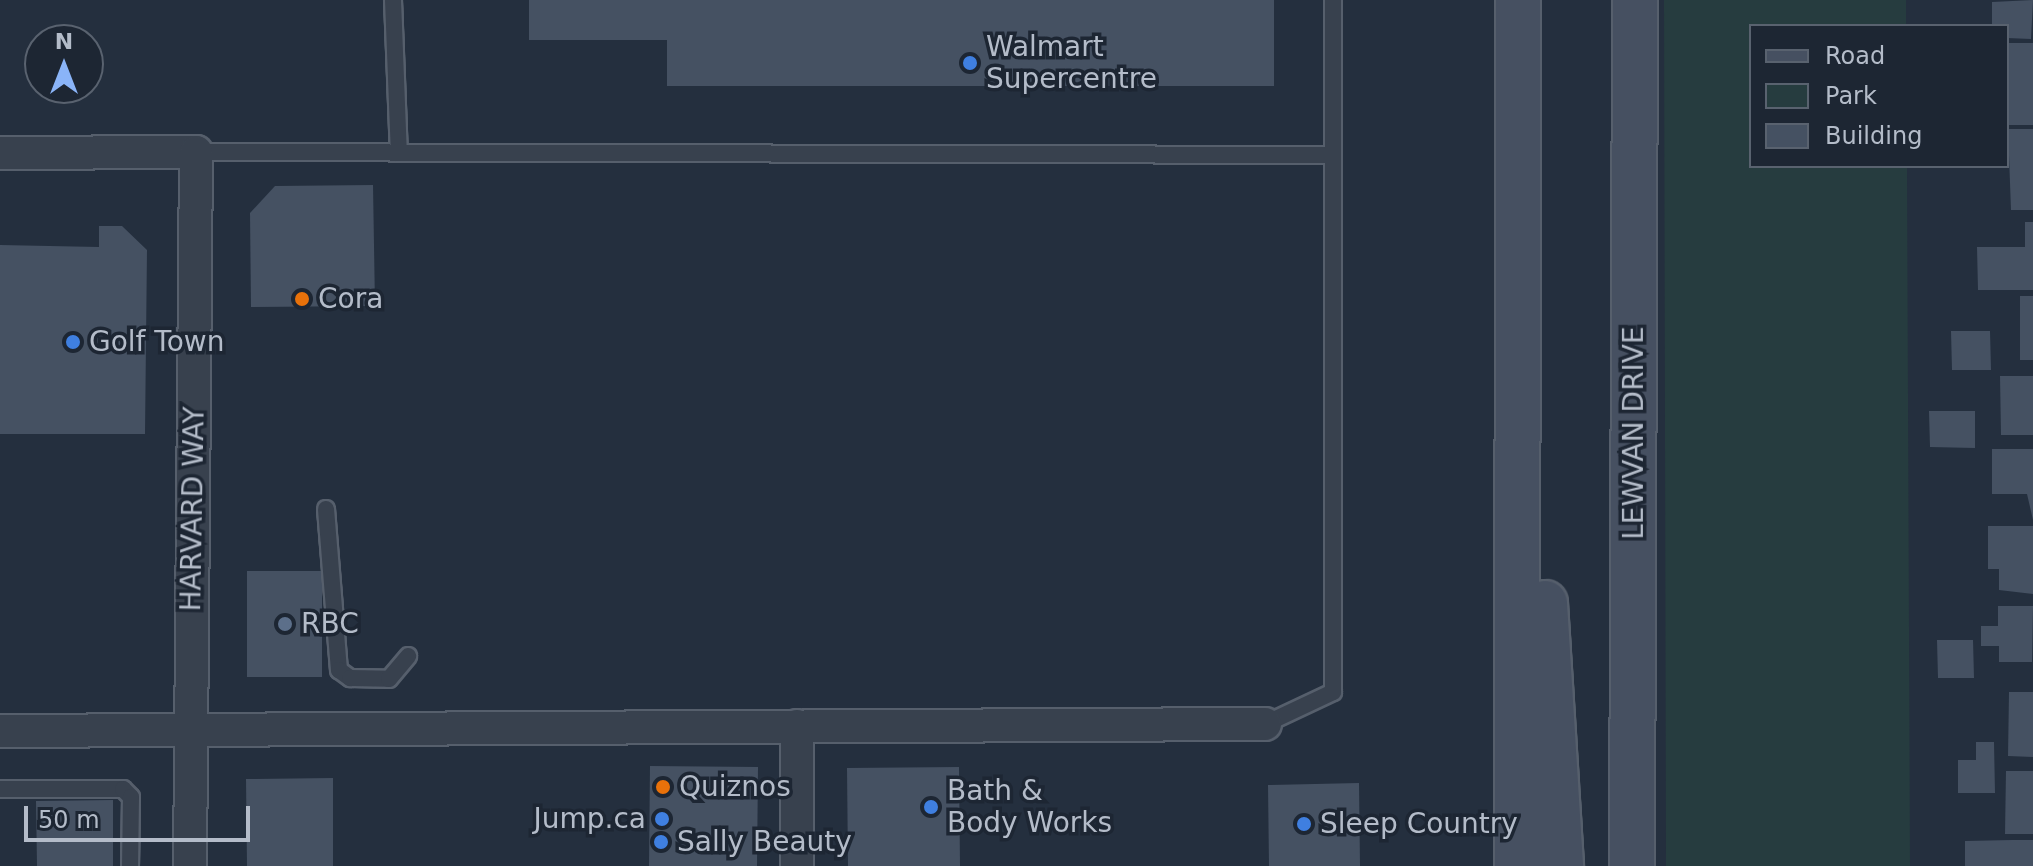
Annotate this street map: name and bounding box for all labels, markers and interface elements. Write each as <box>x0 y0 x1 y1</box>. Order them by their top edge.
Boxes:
north arrow <box>24 24 104 104</box>
legend <box>1749 24 2009 168</box>
text: N <box>55 29 73 54</box>
place label: Walmart Supercentre <box>986 30 1157 96</box>
text: Road <box>1825 42 1885 70</box>
marker: Walmart Supercentre <box>961 54 979 72</box>
text: Park <box>1825 82 1877 110</box>
text: Building <box>1825 122 1922 150</box>
place label: Cora <box>318 282 383 316</box>
marker: Cora <box>293 290 311 308</box>
place label: Golf Town <box>89 325 224 359</box>
street label: LEWVAN DRIVE <box>1617 326 1651 540</box>
marker: Golf Town <box>64 333 82 351</box>
street label: HARVARD WAY <box>174 406 212 612</box>
place label: RBC <box>301 607 359 641</box>
marker: RBC <box>276 615 294 633</box>
place label: Quiznos <box>679 770 791 804</box>
place label: Bath & Body Works <box>947 774 1112 840</box>
marker: Quiznos <box>654 778 672 796</box>
scale bar <box>28 790 254 840</box>
marker: Bath & Body Works <box>922 798 940 816</box>
place label: Jump.ca <box>533 802 646 836</box>
text: 50 m <box>38 806 100 834</box>
place label: Sleep Country <box>1320 807 1518 841</box>
marker: Jump.ca <box>653 810 671 828</box>
marker: Sleep Country <box>1295 815 1313 833</box>
place label: Sally Beauty <box>677 825 852 859</box>
marker: Sally Beauty <box>652 833 670 851</box>

